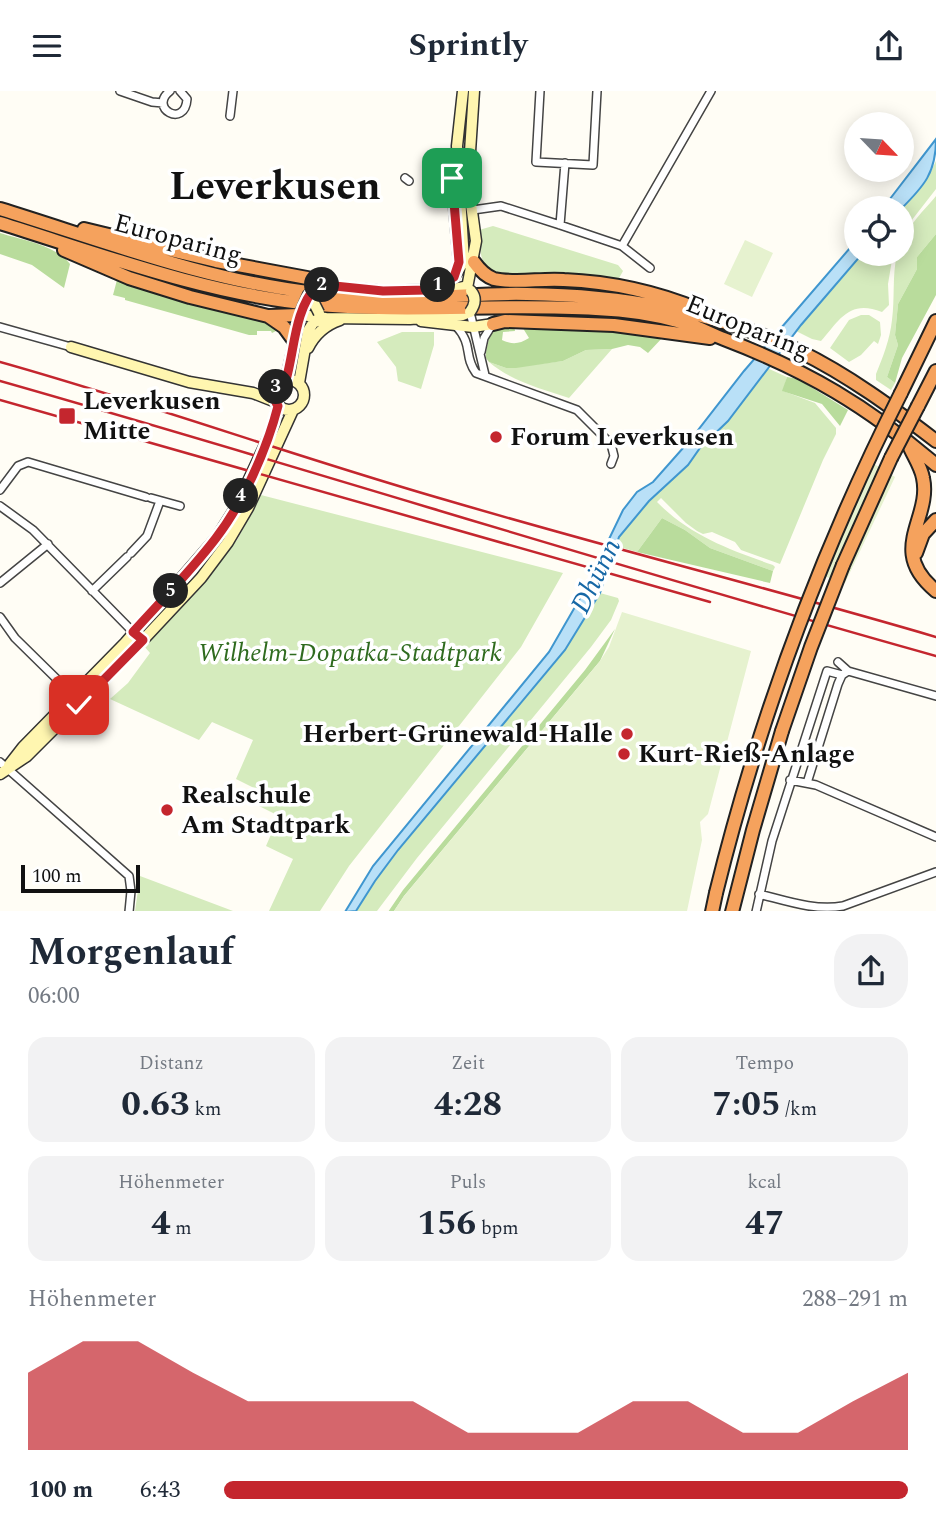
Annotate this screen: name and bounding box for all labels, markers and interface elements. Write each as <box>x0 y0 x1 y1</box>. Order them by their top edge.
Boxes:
text: Sprintly <box>408 21 528 70</box>
icon: menu <box>28 27 66 65</box>
icon: share <box>870 27 908 65</box>
north arrow <box>844 112 914 182</box>
map controls <box>844 112 914 266</box>
pin <box>422 148 482 208</box>
district label: Leverkusen <box>169 157 381 218</box>
icon: arrive <box>433 159 471 197</box>
button: locate <box>844 196 914 266</box>
street label: Europaring <box>109 203 247 275</box>
pin: 2 <box>304 267 340 303</box>
pin: 1 <box>420 267 456 303</box>
text: 2 <box>316 270 327 299</box>
text: 1 <box>432 270 443 299</box>
street label: Europaring <box>680 284 816 370</box>
pin: 3 <box>258 369 294 405</box>
text: 3 <box>270 372 281 401</box>
place label: Leverkusen Mitte <box>83 381 221 451</box>
marker: Leverkusen Mitte <box>57 406 77 426</box>
place label: Forum Leverkusen <box>510 417 734 457</box>
marker: Forum Leverkusen <box>488 429 504 445</box>
pin: 4 <box>224 479 258 513</box>
text: 4 <box>235 481 246 510</box>
water label: Dhünn <box>559 531 633 621</box>
pin: 5 <box>154 573 188 609</box>
text: 5 <box>165 576 176 605</box>
park label: Wilhelm-Dopatka-Stadtpark <box>198 633 502 673</box>
pin <box>49 675 109 735</box>
icon: check <box>60 686 98 724</box>
place label: Herbert-Grünewald-Halle <box>303 714 613 754</box>
marker: Herbert-Grünewald-Halle <box>619 726 635 742</box>
place label: Kurt-Rieß-Anlage <box>638 734 855 774</box>
marker: Kurt-Rieß-Anlage <box>616 746 632 762</box>
place label: Realschule Am Stadtpark <box>181 775 351 845</box>
marker: Realschule Am Stadtpark <box>159 802 175 818</box>
text: 100 m <box>32 862 82 891</box>
scale bar <box>21 863 140 894</box>
text: Morgenlauf <box>28 924 234 982</box>
button: share <box>834 934 908 1008</box>
text: 06:00 <box>28 979 80 1014</box>
text: Distanz <box>139 1049 204 1078</box>
text: Zeit <box>451 1049 485 1078</box>
text: Tempo <box>735 1049 794 1078</box>
text: 0.63 <box>121 1078 190 1131</box>
text: 4:28 <box>434 1078 502 1131</box>
text: 7:05 <box>712 1078 781 1131</box>
text: km <box>190 1095 221 1124</box>
text: /km <box>781 1095 817 1124</box>
text: Höhenmeter <box>118 1168 224 1197</box>
text: Puls <box>450 1168 486 1197</box>
text: kcal <box>748 1168 782 1197</box>
text: 4 <box>151 1197 171 1250</box>
text: 156 <box>417 1197 476 1250</box>
text: 47 <box>745 1197 784 1250</box>
text: m <box>171 1214 192 1243</box>
text: bpm <box>476 1214 519 1243</box>
text: Höhenmeter <box>28 1282 156 1317</box>
text: 288–291 m <box>802 1282 908 1317</box>
text: 100 m <box>28 1473 93 1508</box>
text: 6:43 <box>140 1473 180 1508</box>

